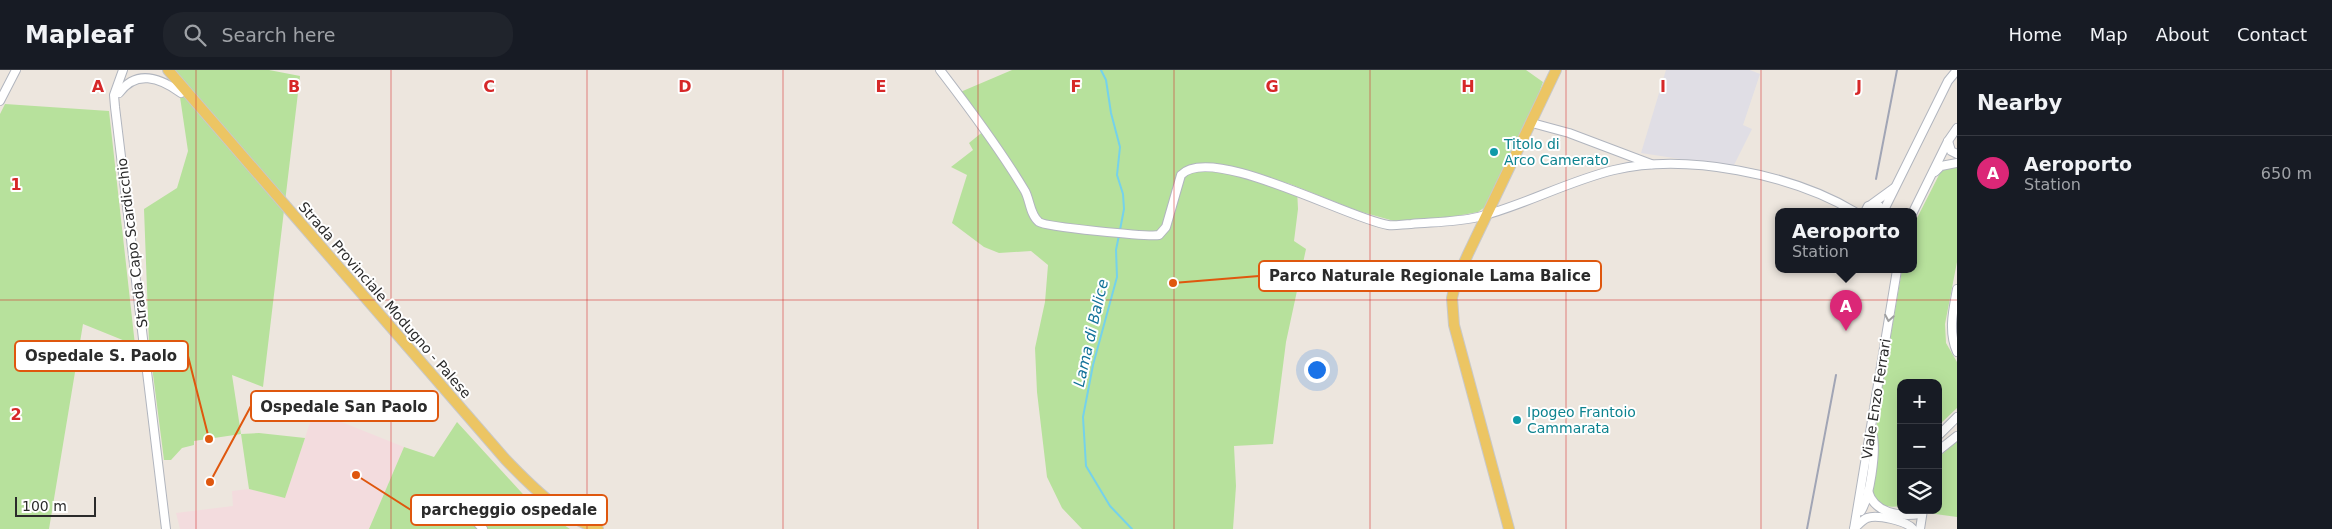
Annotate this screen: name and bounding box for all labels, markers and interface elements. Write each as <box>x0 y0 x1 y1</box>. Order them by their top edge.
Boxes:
search box <box>163 12 513 57</box>
text: Mapleaf <box>25 21 133 49</box>
icon: search <box>181 21 209 49</box>
text: Search here <box>221 24 336 46</box>
text: Home <box>2009 24 2062 45</box>
text: Map <box>2090 24 2128 45</box>
text: About <box>2156 24 2209 45</box>
text: Contact <box>2237 24 2307 45</box>
text: A <box>92 77 105 96</box>
text: B <box>288 77 300 96</box>
text: C <box>483 77 495 96</box>
text: D <box>678 77 692 96</box>
text: E <box>876 77 886 96</box>
text: F <box>1071 77 1081 96</box>
text: G <box>1265 77 1279 96</box>
text: H <box>1461 77 1475 96</box>
text: I <box>1660 77 1666 96</box>
text: J <box>1855 77 1862 96</box>
text: Nearby <box>1977 91 2062 115</box>
place label: Titolo di Arco Camerato <box>1503 136 1609 168</box>
marker: Titolo di Arco Camerato <box>1488 146 1500 158</box>
text: Aeroporto <box>2024 153 2132 175</box>
street label: Strada Capo Scardicchio <box>114 157 150 329</box>
text: A <box>1987 164 1999 183</box>
text: 650 m <box>2261 164 2312 183</box>
text: 1 <box>10 175 22 194</box>
text: Station <box>2024 175 2081 194</box>
street label: Strada Provinciale Modugno - Palese <box>295 199 475 401</box>
popup <box>1775 208 1917 273</box>
text: Aeroporto <box>1792 220 1900 242</box>
text: Station <box>1792 242 1849 261</box>
callout: Parco Naturale Regionale Lama Balice <box>1259 261 1601 291</box>
text: Parco Naturale Regionale Lama Balice <box>1269 267 1591 285</box>
water label: Lama di Balice <box>1070 277 1112 389</box>
pin: A <box>1830 290 1862 331</box>
one-way arrow <box>1884 313 1894 322</box>
street label: Viale Enzo Ferrari <box>1859 337 1893 461</box>
callout: Ospedale S. Paolo <box>15 341 188 371</box>
text: Ospedale S. Paolo <box>25 347 177 365</box>
your location <box>1304 357 1330 383</box>
map controls <box>1897 379 1942 514</box>
button: + <box>1897 379 1942 424</box>
callout: Ospedale San Paolo <box>251 391 438 421</box>
text: Ospedale San Paolo <box>260 398 428 416</box>
place label: Ipogeo Frantoio Cammarata <box>1527 404 1636 436</box>
text: 2 <box>10 405 22 424</box>
marker: Ipogeo Frantoio Cammarata <box>1511 414 1523 426</box>
button: − <box>1897 424 1942 469</box>
button: layers <box>1897 469 1942 514</box>
scale bar <box>15 494 96 517</box>
callout: parcheggio ospedale <box>411 495 607 525</box>
text: 100 m <box>22 498 67 514</box>
text: parcheggio ospedale <box>421 501 597 519</box>

